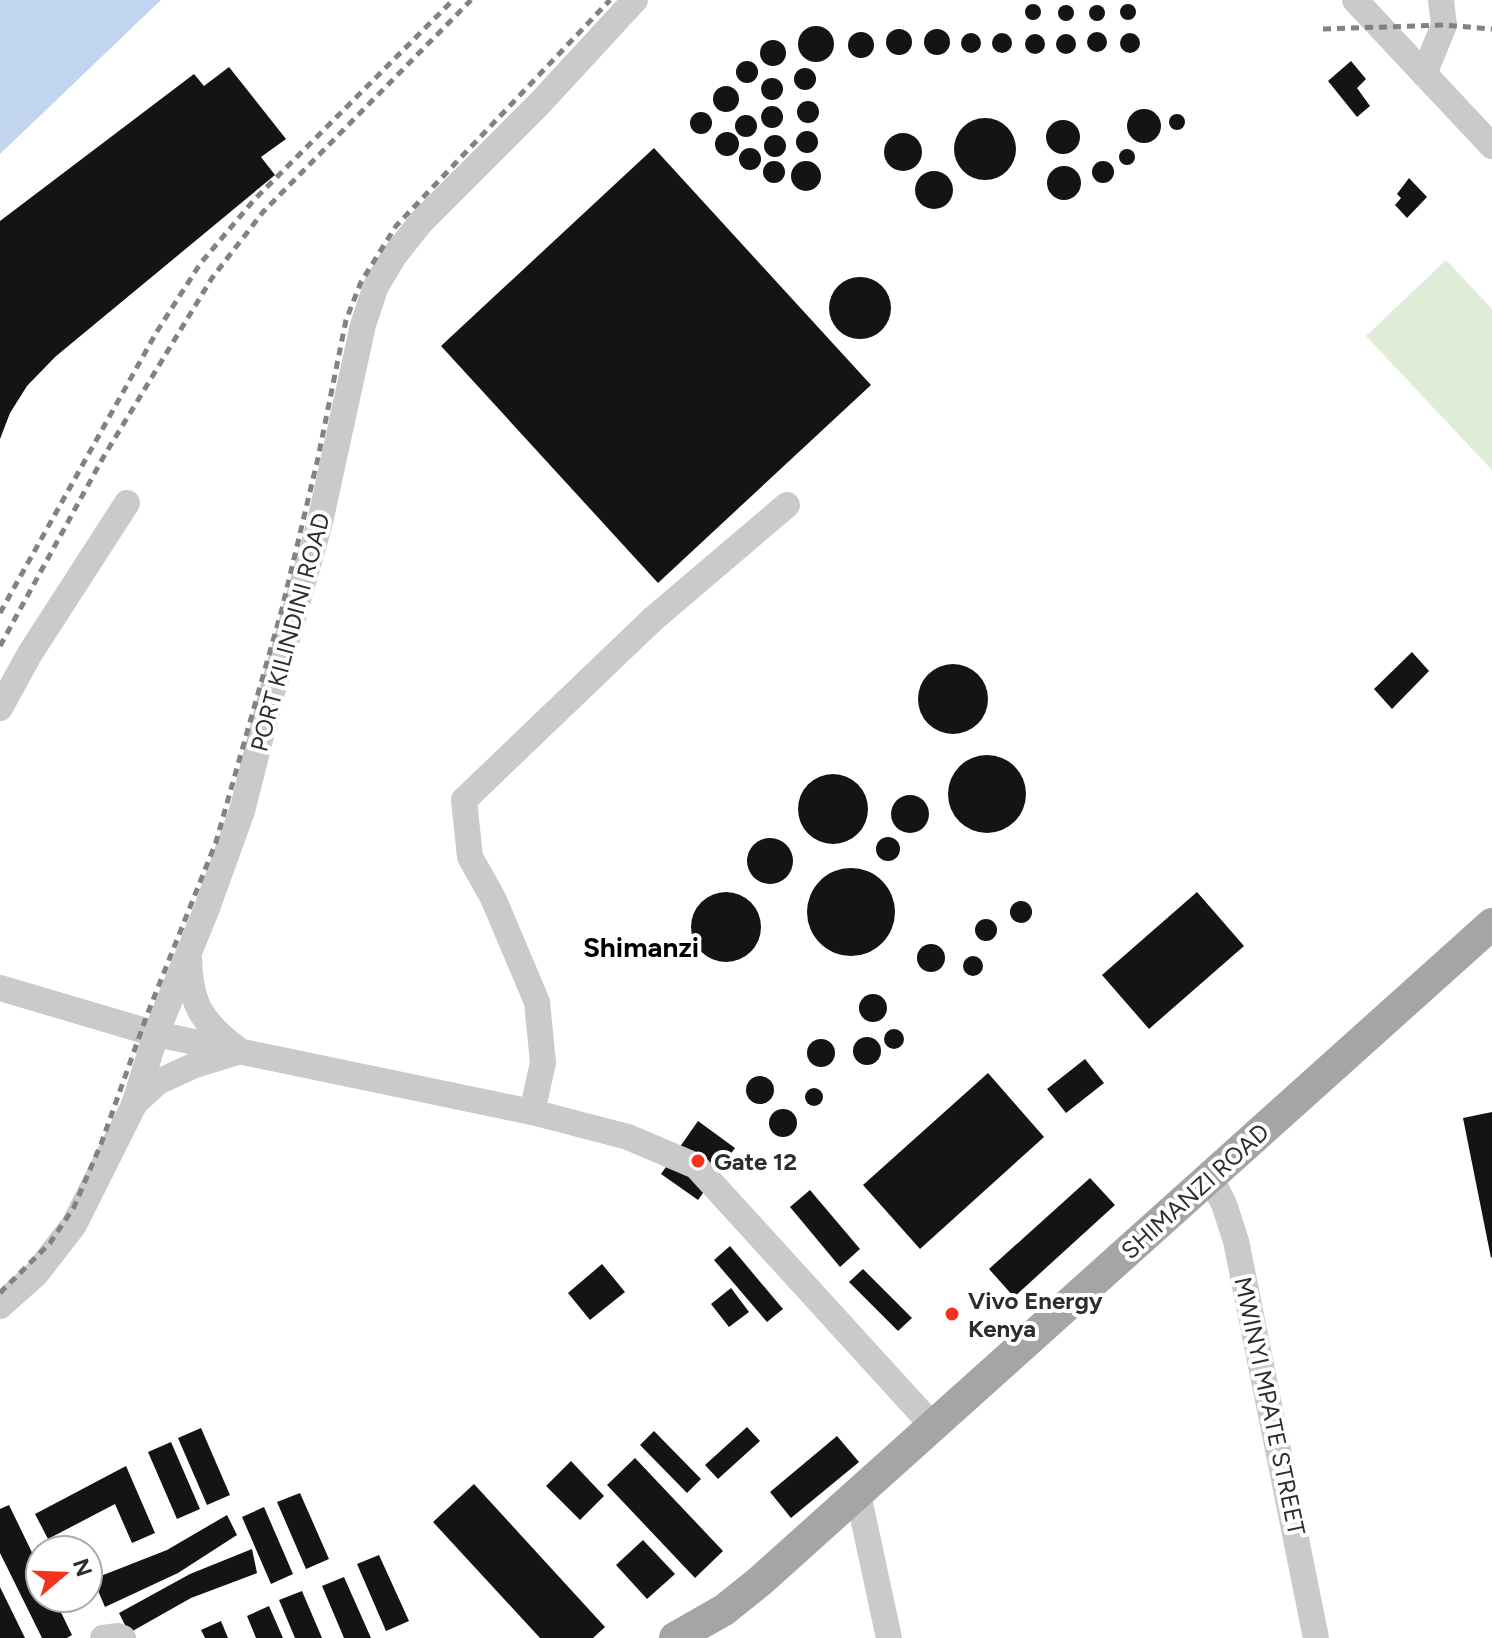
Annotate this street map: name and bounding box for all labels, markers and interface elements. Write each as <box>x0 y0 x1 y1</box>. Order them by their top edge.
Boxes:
street label: PORT KILINDINI ROAD <box>244 510 336 754</box>
district label: Shimanzi <box>583 930 699 964</box>
street label: SHIMANZI ROAD <box>1115 1117 1275 1265</box>
place label: Gate 12 <box>714 1147 797 1176</box>
marker: Gate 12 <box>689 1152 707 1170</box>
street label: MWINYI MPATE STREET <box>1228 1274 1312 1538</box>
place label: Vivo Energy Kenya <box>968 1286 1103 1343</box>
marker: Vivo Energy Kenya <box>943 1305 961 1323</box>
north arrow <box>24 1534 104 1614</box>
text: N <box>67 1555 98 1580</box>

